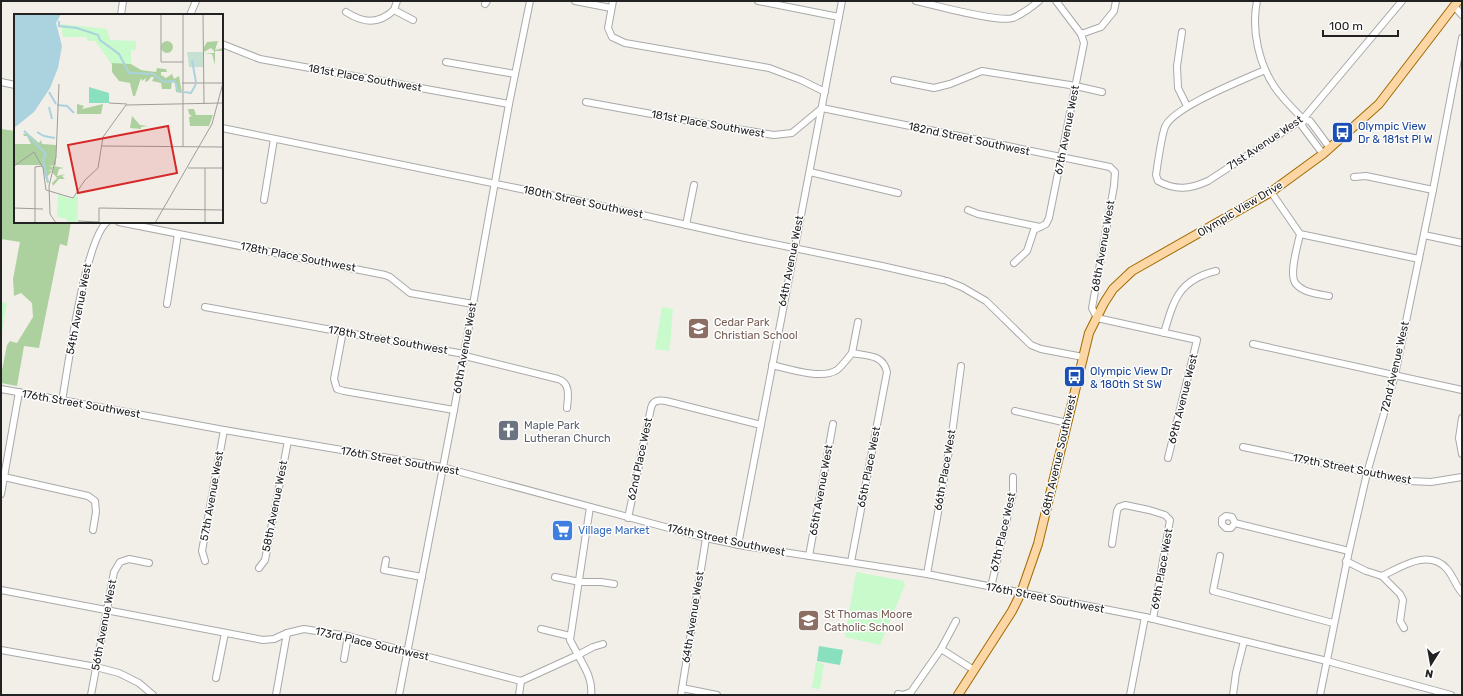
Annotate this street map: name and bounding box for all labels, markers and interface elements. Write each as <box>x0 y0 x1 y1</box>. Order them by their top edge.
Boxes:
scale bar <box>1323 12 1398 38</box>
inset map <box>14 14 223 223</box>
text: 100 m <box>1329 19 1363 33</box>
street label: 181st Place Southwest <box>307 62 424 95</box>
street label: 67th Avenue West <box>1052 83 1082 176</box>
street label: 181st Place Southwest <box>650 108 767 141</box>
street label: 71st Avenue West <box>1225 113 1306 173</box>
bus stop icon: Olympic View Dr & 181st Pl W <box>1329 119 1355 145</box>
street label: 182nd Street Southwest <box>907 120 1032 158</box>
place label: Olympic View Dr & 181st Pl W <box>1358 120 1433 146</box>
street label: Olympic View Drive <box>1195 178 1285 240</box>
street label: 180th Street Southwest <box>522 183 645 221</box>
street label: 68th Avenue West <box>1089 199 1118 293</box>
street label: 64th Avenue West <box>776 214 806 308</box>
street label: 178th Place Southwest <box>239 239 357 275</box>
street label: 54th Avenue West <box>64 262 94 356</box>
street label: 60th Avenue West <box>451 301 480 395</box>
school or university icon: Cedar Park Christian School <box>686 315 712 341</box>
place label: Cedar Park Christian School <box>714 316 798 342</box>
street label: 72nd Avenue West <box>1378 319 1412 414</box>
street label: 178th Street Southwest <box>327 323 449 357</box>
street label: 69th Avenue West <box>1166 352 1201 445</box>
bus stop icon: Olympic View Dr & 180th St SW <box>1061 364 1087 390</box>
place label: Olympic View Dr & 180th St SW <box>1090 365 1173 391</box>
street label: 176th Street Southwest <box>21 387 142 421</box>
street label: 68th Avenue Southwest <box>1039 393 1079 517</box>
street label: 62nd Place West <box>625 416 655 502</box>
church icon: Maple Park Lutheran Church <box>495 418 521 444</box>
place label: Maple Park Lutheran Church <box>524 419 611 445</box>
street label: 65th Place West <box>855 425 883 509</box>
street label: 66th Place West <box>931 428 959 512</box>
street label: 65th Avenue West <box>807 443 836 537</box>
street label: 176th Street Southwest <box>340 444 461 478</box>
street label: 57th Avenue West <box>198 449 226 542</box>
street label: 179th Street Southwest <box>1292 451 1413 487</box>
street label: 58th Avenue West <box>260 459 290 553</box>
street label: 67th Place West <box>988 490 1019 573</box>
supermarket icon: Village Market <box>550 517 576 543</box>
street label: 176th Street Southwest <box>666 521 787 559</box>
place label: Village Market <box>578 524 650 537</box>
street label: 69th Place West <box>1148 527 1176 611</box>
street label: 64th Avenue West <box>679 570 707 664</box>
street label: 56th Avenue West <box>89 578 119 672</box>
street label: 176th Street Southwest <box>985 580 1106 616</box>
school or university icon: St Thomas Moore Catholic School <box>795 607 821 633</box>
place label: St Thomas Moore Catholic School <box>824 608 912 634</box>
street label: 173rd Place Southwest <box>314 625 431 664</box>
north arrow <box>1411 644 1451 684</box>
text: N <box>1424 666 1434 680</box>

